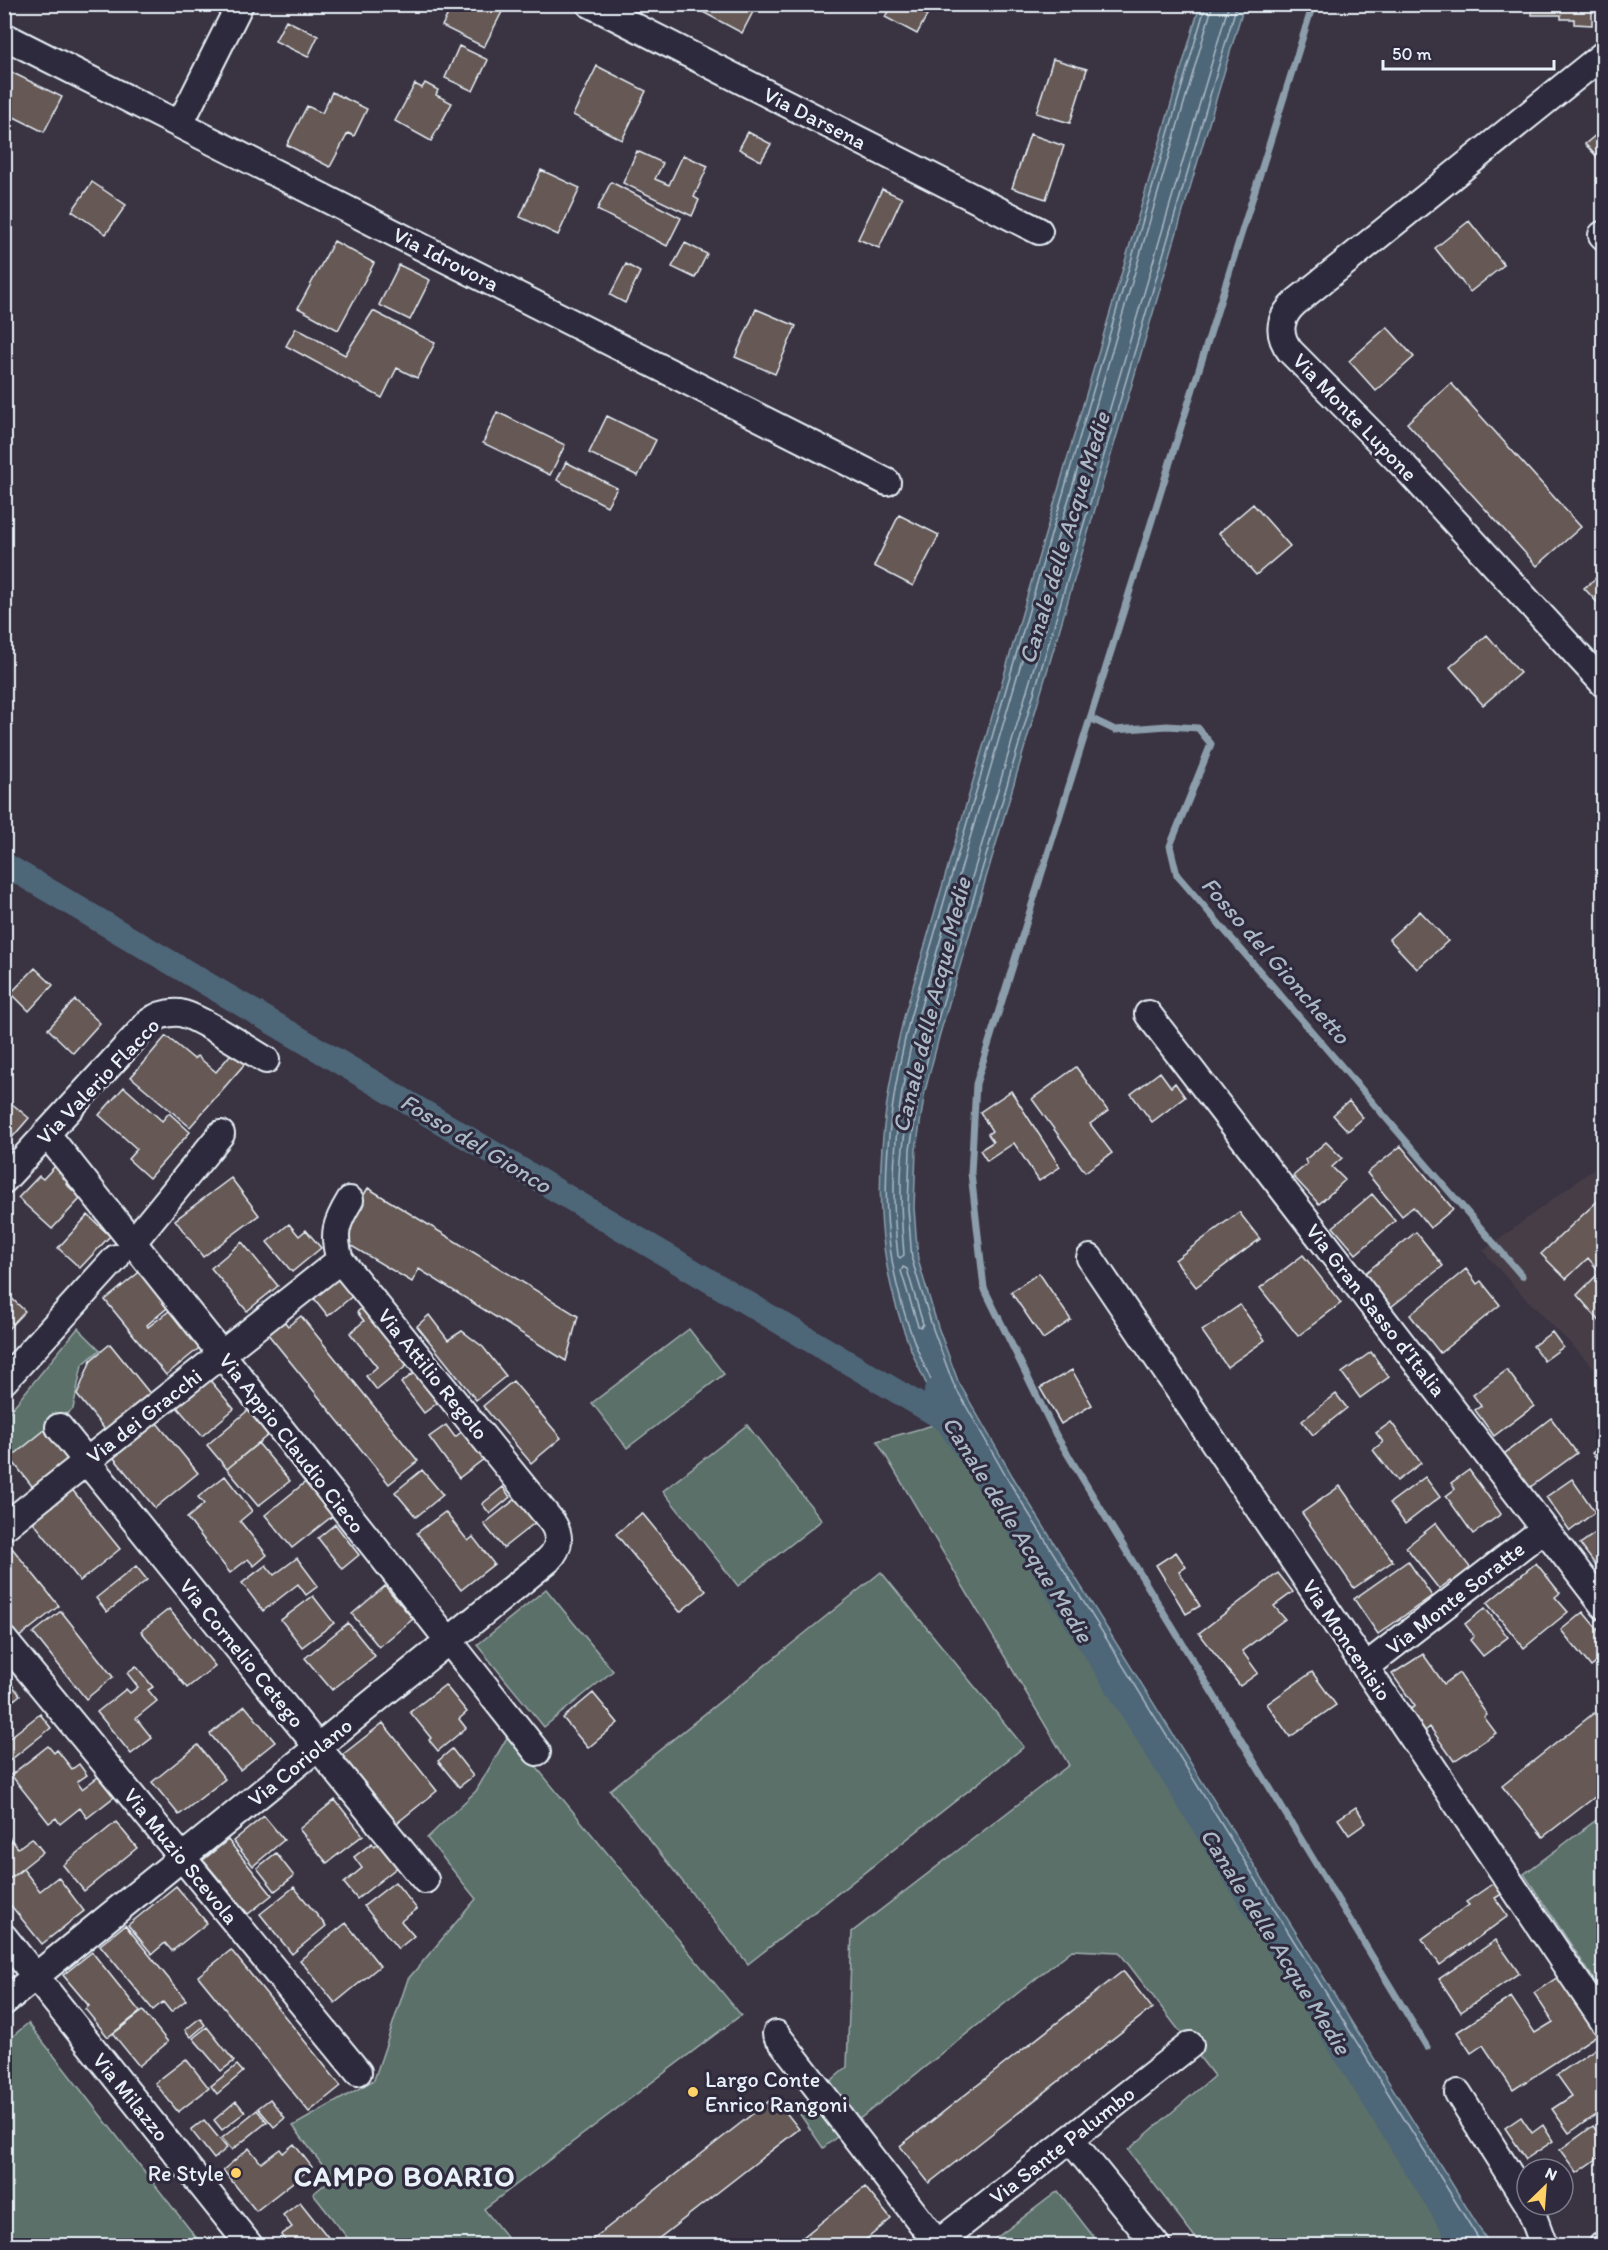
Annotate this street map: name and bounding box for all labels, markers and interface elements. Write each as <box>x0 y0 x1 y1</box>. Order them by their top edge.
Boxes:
scale bar <box>1383 33 1554 71</box>
text: 50 m <box>1392 43 1432 65</box>
street label: Via Darsena <box>759 81 871 156</box>
street label: Via Idrovora <box>389 221 504 297</box>
street label: Via Monte Lupone <box>1287 347 1423 487</box>
water label: Canale delle Acque Medie <box>1012 407 1117 667</box>
water label: Fosso del Gionchetto <box>1195 870 1357 1050</box>
water label: Canale delle Acque Medie <box>885 873 977 1135</box>
street label: Via Valerio Flacco <box>31 1012 165 1150</box>
water label: Fosso del Gionco <box>395 1087 557 1200</box>
street label: Via Gran Sasso d'Italia <box>1300 1218 1452 1402</box>
street label: Via Attilio Regolo <box>372 1303 494 1445</box>
street label: Via Appio Claudio Cieco <box>213 1347 371 1539</box>
street label: Via dei Gracchi <box>81 1362 207 1470</box>
water label: Canale delle Acque Medie <box>936 1410 1100 1649</box>
street label: Via Monte Soratte <box>1380 1535 1530 1661</box>
street label: Via Cornelio Cetego <box>174 1573 310 1733</box>
street label: Via Moncenisio <box>1296 1574 1398 1706</box>
street label: Via Coriolano <box>242 1712 358 1812</box>
street label: Via Muzio Scevola <box>118 1782 244 1930</box>
water label: Canale delle Acque Medie <box>1194 1822 1358 2061</box>
street label: Via Milazzo <box>87 2047 175 2147</box>
place label: Largo Conte Enrico Rangoni <box>705 2066 848 2118</box>
street label: Via Sante Palumbo <box>984 2080 1140 2210</box>
marker: Largo Conte Enrico Rangoni <box>686 2085 700 2099</box>
north arrow <box>1515 2157 1575 2217</box>
district label: CAMPO BOARIO <box>294 2159 516 2193</box>
place label: Re Style <box>148 2160 224 2187</box>
text: N <box>1542 2163 1560 2185</box>
marker: Re Style <box>229 2166 243 2180</box>

